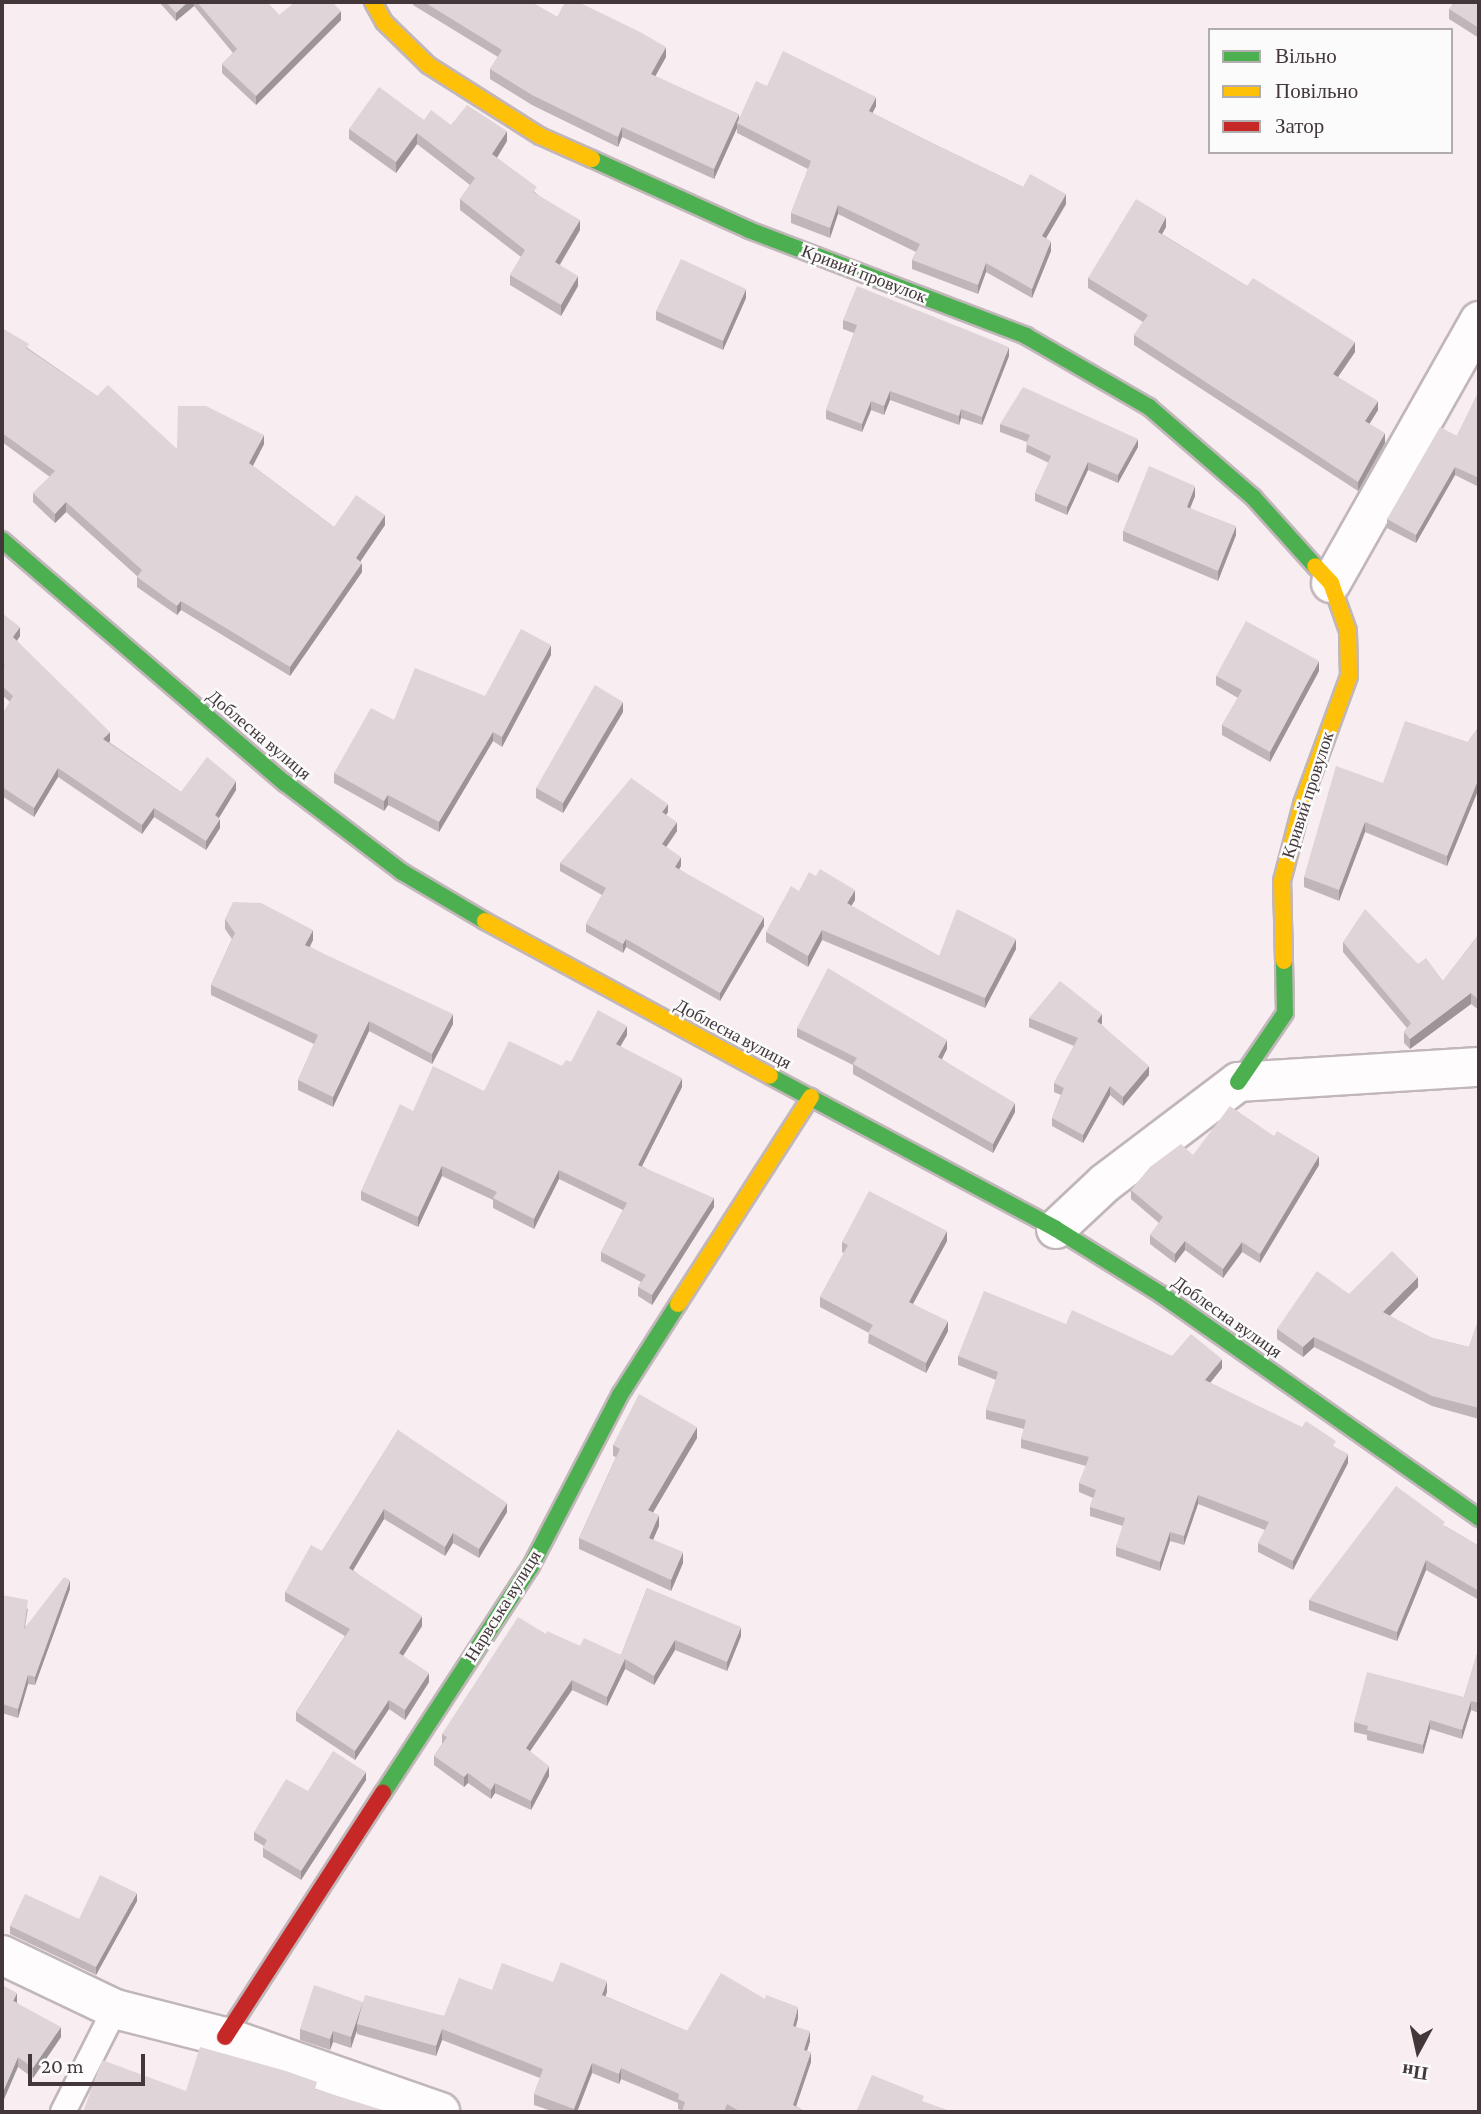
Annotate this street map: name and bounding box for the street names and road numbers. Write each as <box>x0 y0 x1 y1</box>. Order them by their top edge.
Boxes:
street label: Кривий провулок <box>798 240 930 308</box>
street label: Доблесна вулиця <box>203 685 315 785</box>
street label: Кривий провулок <box>1277 729 1339 861</box>
street label: Доблесна вулиця <box>671 994 795 1074</box>
street label: Доблесна вулиця <box>1168 1271 1286 1363</box>
street label: Нарвська вулиця <box>460 1546 546 1666</box>

